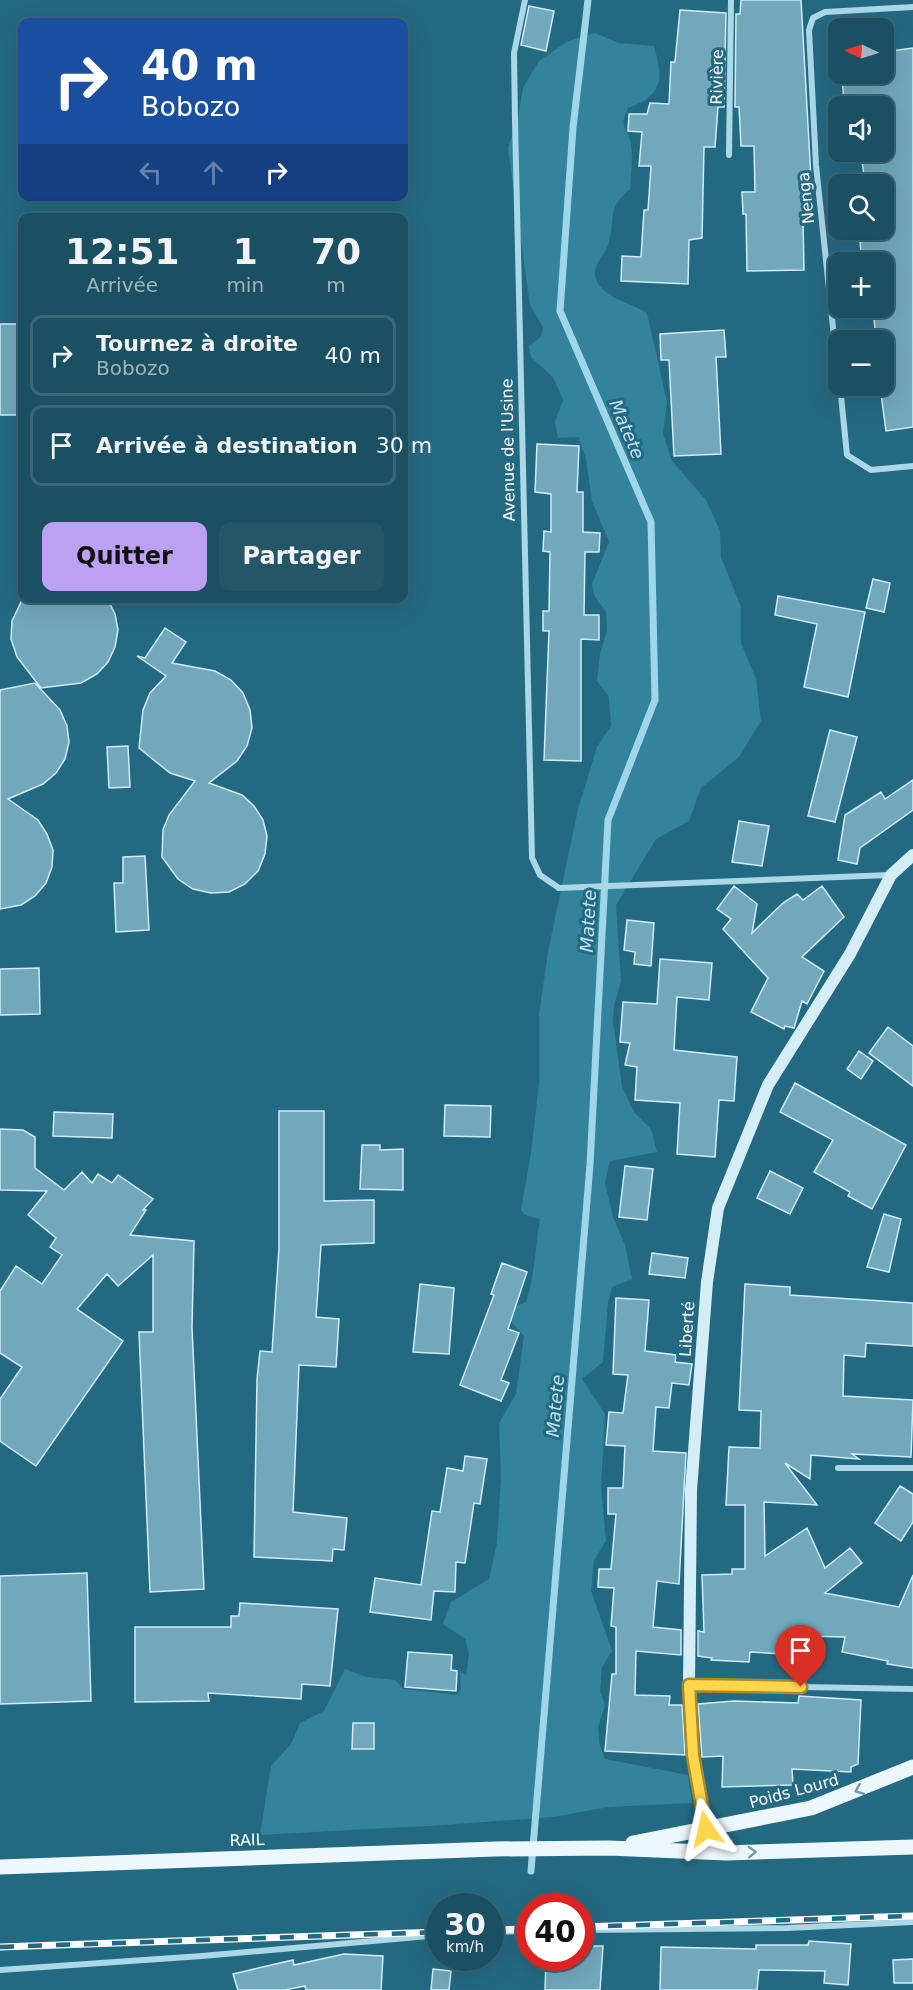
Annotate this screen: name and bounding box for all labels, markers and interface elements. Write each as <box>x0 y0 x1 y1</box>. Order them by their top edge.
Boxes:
north arrow <box>828 18 894 84</box>
map controls <box>828 18 894 396</box>
text: 40 m <box>141 41 258 90</box>
icon: right <box>42 42 120 120</box>
street label: Rivière <box>707 49 727 105</box>
text: Bobozo <box>141 91 240 122</box>
button: sound <box>828 96 894 162</box>
icon: left <box>134 156 167 189</box>
icon: ahead <box>197 156 230 189</box>
icon: right <box>260 156 293 189</box>
street label: Nenga <box>794 171 818 225</box>
button: search <box>828 174 894 240</box>
text: 12:51 <box>65 231 179 272</box>
text: 1 <box>233 231 258 272</box>
text: 70 <box>311 231 361 272</box>
button: + <box>828 252 894 318</box>
text: Arrivée <box>86 273 158 297</box>
text: min <box>226 273 264 297</box>
text: m <box>326 273 346 297</box>
button: − <box>828 330 894 396</box>
text: Tournez à droite <box>96 331 298 356</box>
icon: right <box>45 339 78 372</box>
text: 40 m <box>325 343 381 368</box>
text: Bobozo <box>96 356 170 380</box>
street label: Avenue de l'Usine <box>497 378 519 522</box>
water label: Matete <box>605 396 649 462</box>
icon: arrive <box>45 429 78 462</box>
text: Arrivée à destination <box>96 433 358 458</box>
text: 30 m <box>376 433 432 458</box>
button: Quitter <box>42 522 207 591</box>
button: Partager <box>219 522 384 591</box>
water label: Matete <box>576 889 600 953</box>
street label: Liberté <box>676 1300 698 1358</box>
water label: Matete <box>542 1374 568 1438</box>
pin <box>775 1625 826 1687</box>
icon: arrive <box>784 1634 817 1667</box>
street label: Poids Lourd <box>747 1770 841 1812</box>
one-way arrow <box>854 1783 865 1795</box>
position arrow <box>674 1797 738 1861</box>
street label: RAIL <box>229 1830 265 1850</box>
one-way arrow <box>747 1846 756 1858</box>
speed limit sign: 40 <box>516 1893 594 1971</box>
text: 30 <box>444 1907 486 1942</box>
text: km/h <box>446 1938 484 1956</box>

